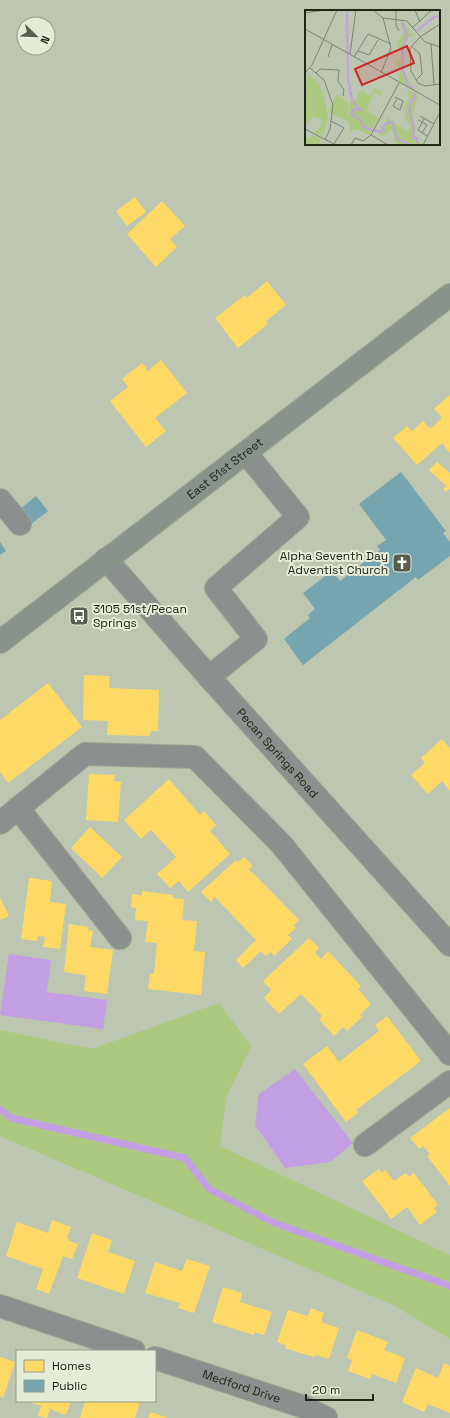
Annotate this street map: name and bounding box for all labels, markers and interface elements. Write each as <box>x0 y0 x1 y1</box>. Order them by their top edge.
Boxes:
inset map <box>305 10 440 145</box>
north arrow <box>16 16 56 56</box>
text: N <box>37 34 53 46</box>
street label: East 51st Street <box>184 434 266 503</box>
place label: Alpha Seventh Day Adventist Church <box>280 548 388 578</box>
church icon: Alpha Seventh Day Adventist Church <box>391 552 413 574</box>
place label: 3105 51st/Pecan Springs <box>93 601 187 631</box>
bus stop icon: 3105 51st/Pecan Springs <box>68 605 90 627</box>
street label: Pecan Springs Road <box>233 705 322 801</box>
legend <box>16 1350 156 1402</box>
text: Homes <box>52 1358 91 1374</box>
street label: Medford Drive <box>200 1366 283 1407</box>
scale bar <box>306 1376 373 1402</box>
text: Public <box>52 1378 87 1394</box>
text: 20 m <box>312 1382 340 1398</box>

